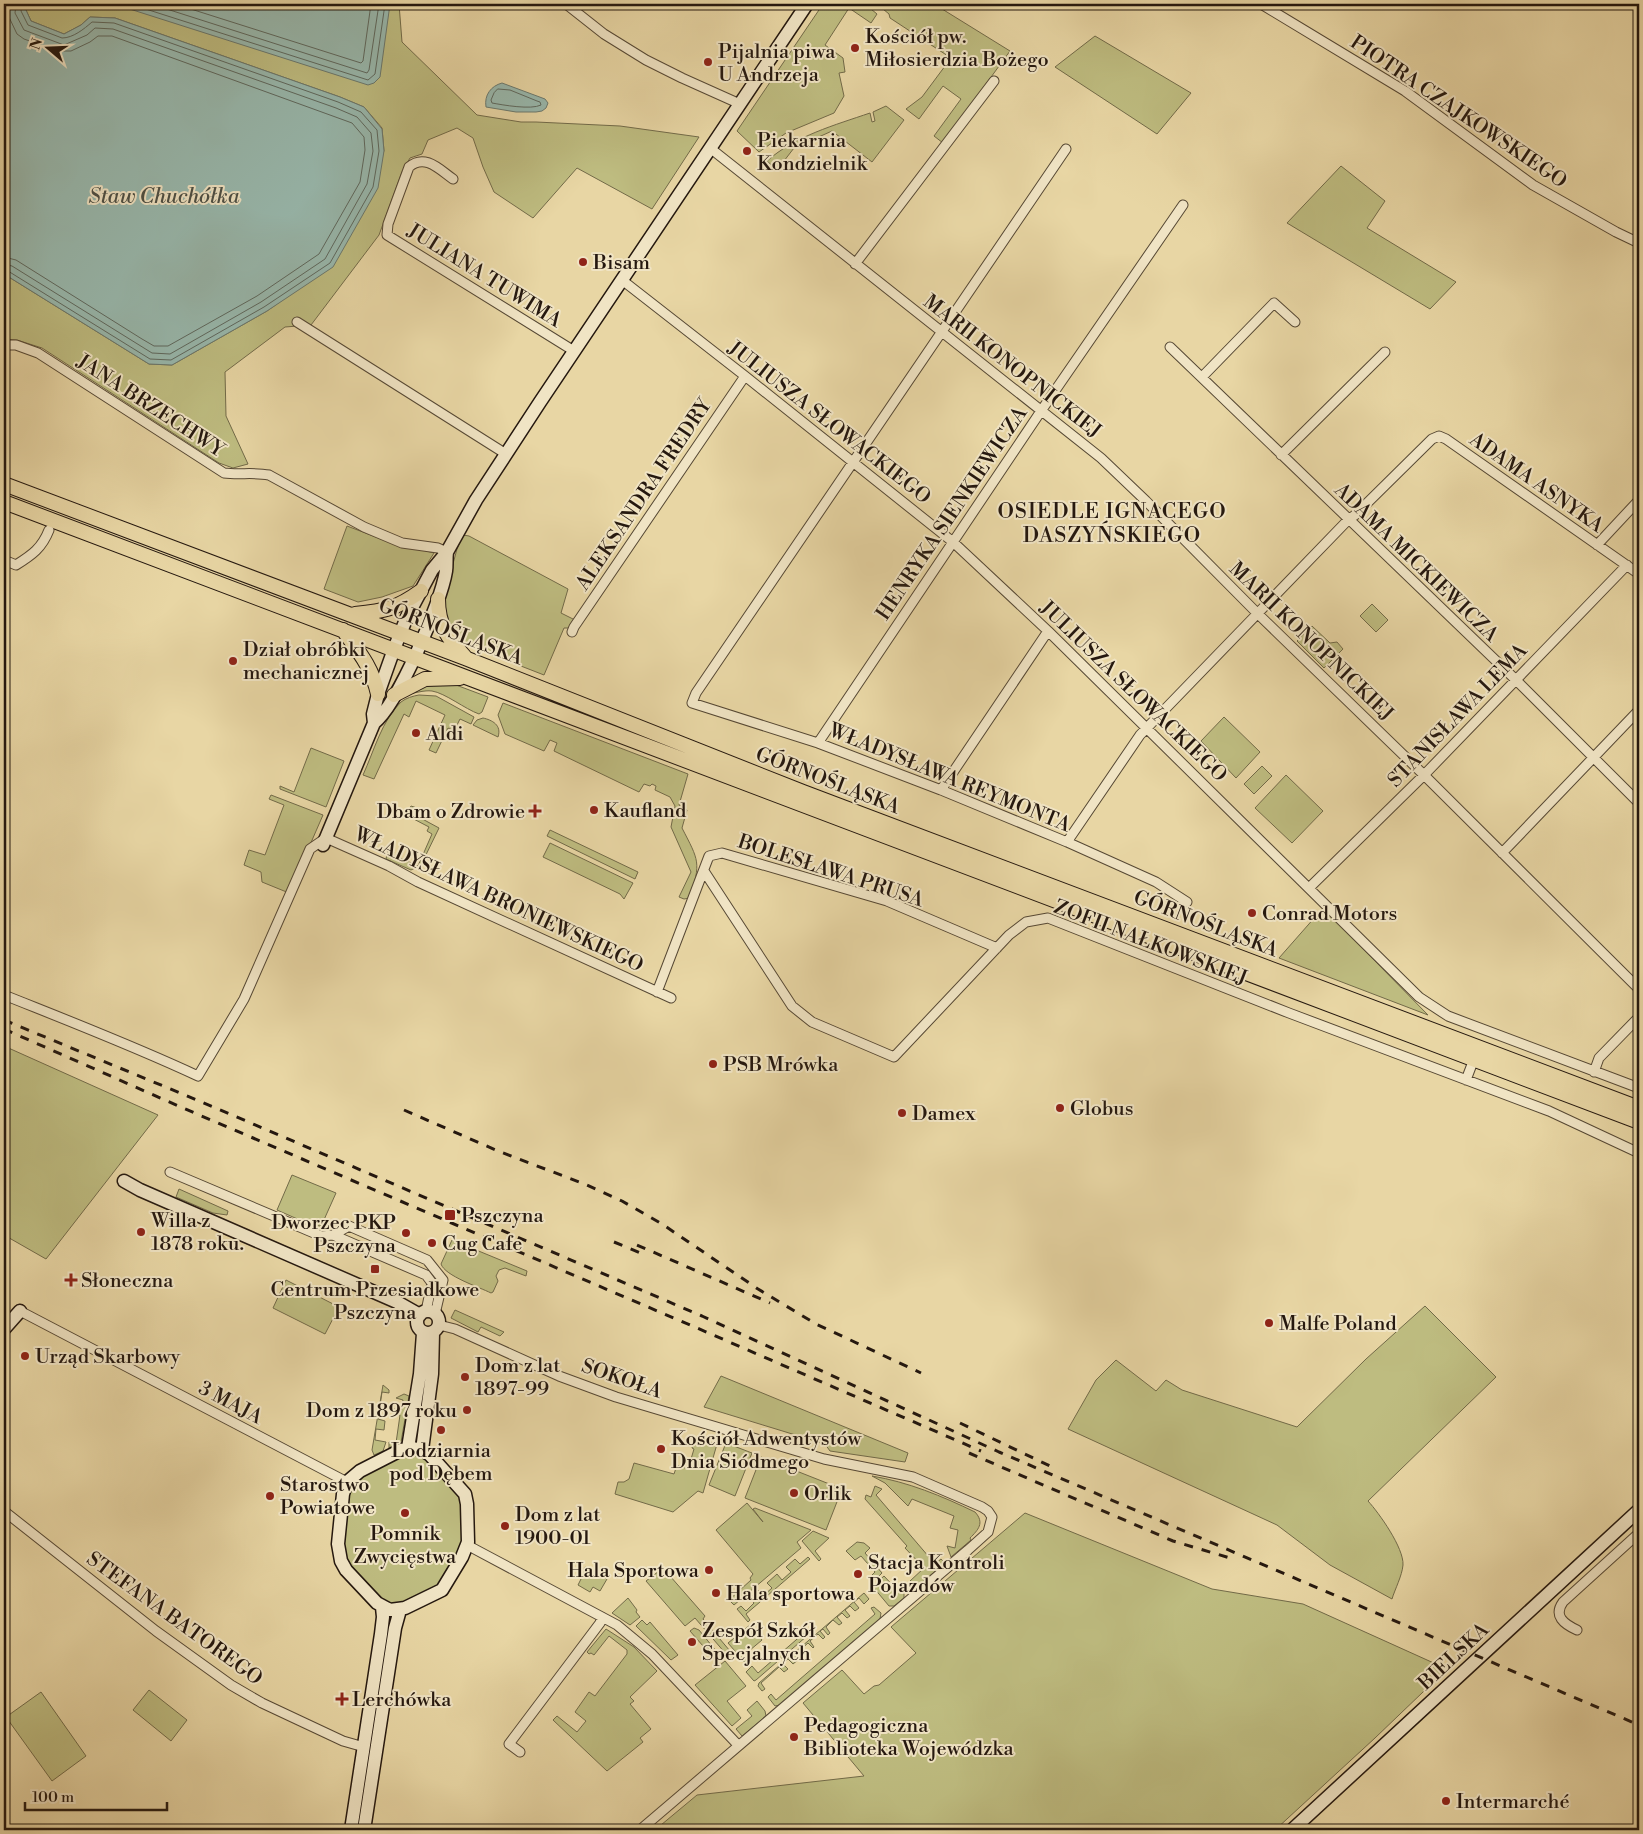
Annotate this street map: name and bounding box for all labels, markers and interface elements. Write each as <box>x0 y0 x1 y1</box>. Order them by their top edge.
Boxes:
north arrow <box>22 22 72 72</box>
place label: Kościół pw. Miłosierdzia Bożego <box>865 25 1049 73</box>
street label: PIOTRA CZAJKOWSKIEGO <box>1345 30 1571 194</box>
text: N <box>26 36 47 52</box>
place label: Pijalnia piwa U Andrzeja <box>718 40 836 88</box>
marker: Kościół pw. Miłosierdzia Bożego <box>849 42 861 54</box>
marker: Pijalnia piwa U Andrzeja <box>702 56 714 68</box>
place label: Piekarnia Kondzielnik <box>757 129 869 177</box>
marker: Piekarnia Kondzielnik <box>741 145 753 157</box>
water label: Staw Chuchółka <box>89 184 240 210</box>
street label: JULIANA TUWIMA <box>402 218 567 334</box>
place label: Bisam <box>592 251 651 276</box>
marker: Bisam <box>577 256 589 268</box>
street label: MARII KONOPNICKIEJ <box>918 290 1106 445</box>
street label: JULIUSZA SŁOWACKIEGO <box>722 336 935 510</box>
street label: JANA BRZECHWY <box>71 349 229 464</box>
street label: ALEKSANDRA FREDRY <box>570 394 718 596</box>
street label: HENRYKA SIENKIEWICZA <box>871 401 1034 625</box>
street label: ADAMA ASNYKA <box>1463 427 1609 540</box>
street label: ADAMA MICKIEWICZA <box>1328 478 1504 649</box>
district label: OSIEDLE IGNACEGO DASZYŃSKIEGO <box>997 499 1227 549</box>
street label: MARII KONOPNICKIEJ <box>1223 557 1398 727</box>
street label: GÓRNOŚLĄSKA <box>375 592 528 672</box>
street label: JULIUSZA SŁOWACKIEGO <box>1034 595 1232 788</box>
place label: Dział obróbki mechanicznej <box>243 638 369 686</box>
street label: STANISŁAWA LEMA <box>1383 638 1534 793</box>
marker: Dział obróbki mechanicznej <box>227 655 239 667</box>
street label: WŁADYSŁAWA REYMONTA <box>824 718 1075 839</box>
place label: Aldi <box>425 722 464 747</box>
marker: Aldi <box>410 727 422 739</box>
street label: GÓRNOŚLĄSKA <box>752 741 905 821</box>
place label: Kaufland <box>604 799 687 824</box>
place label: Dbam o Zdrowie <box>377 800 525 825</box>
marker: Kaufland <box>588 804 600 816</box>
marker: Dbam o Zdrowie <box>529 805 541 817</box>
street label: WŁADYSŁAWA BRONIEWSKIEGO <box>349 822 647 979</box>
street label: BOLESŁAWA PRUSA <box>734 829 928 914</box>
street label: GÓRNOŚLĄSKA <box>1130 884 1283 964</box>
street label: ZOFII NAŁKOWSKIEJ <box>1050 895 1251 992</box>
place label: Conrad Motors <box>1262 902 1397 927</box>
marker: Conrad Motors <box>1246 907 1258 919</box>
place label: PSB Mrówka <box>723 1053 839 1078</box>
marker: PSB Mrówka <box>707 1058 719 1070</box>
place label: Globus <box>1070 1097 1133 1122</box>
place label: Damex <box>912 1102 976 1127</box>
marker: Globus <box>1054 1102 1066 1114</box>
marker: Damex <box>896 1107 908 1119</box>
place label: Pszczyna <box>461 1204 544 1229</box>
marker: Pszczyna <box>443 1208 457 1222</box>
place label: Willa z 1878 roku. <box>150 1209 244 1257</box>
place label: Dworzec PKP Pszczyna <box>271 1211 397 1259</box>
marker: Willa z 1878 roku. <box>135 1226 147 1238</box>
marker: Dworzec PKP Pszczyna <box>400 1227 412 1239</box>
place label: Cug Cafe <box>442 1232 522 1257</box>
marker: Cug Cafe <box>426 1237 438 1249</box>
marker: Centrum Przesiadkowe Pszczyna <box>369 1263 381 1275</box>
place label: Słoneczna <box>81 1269 174 1294</box>
marker: Słoneczna <box>65 1274 77 1286</box>
place label: Centrum Przesiadkowe Pszczyna <box>271 1278 479 1326</box>
place label: Malfe Poland <box>1279 1312 1397 1337</box>
marker: Malfe Poland <box>1263 1317 1275 1329</box>
place label: Urząd Skarbowy <box>35 1345 180 1370</box>
marker: Urząd Skarbowy <box>19 1350 31 1362</box>
place label: Dom z lat 1897-99 <box>475 1354 560 1402</box>
street label: SOKOŁA <box>578 1354 666 1405</box>
marker: Dom z lat 1897-99 <box>459 1371 471 1383</box>
street label: 3 MAJA <box>194 1376 268 1431</box>
place label: Dom z 1897 roku <box>306 1399 458 1424</box>
marker: Dom z 1897 roku <box>461 1404 473 1416</box>
marker: Lodziarnia pod Dębem <box>435 1424 447 1436</box>
place label: Kościół Adwentystów Dnia Siódmego <box>671 1427 863 1475</box>
place label: Lodziarnia pod Dębem <box>390 1439 493 1487</box>
marker: Kościół Adwentystów Dnia Siódmego <box>655 1443 667 1455</box>
place label: Starostwo Powiatowe <box>280 1473 375 1521</box>
place label: Orlik <box>804 1482 852 1507</box>
marker: Orlik <box>788 1487 800 1499</box>
marker: Starostwo Powiatowe <box>264 1490 276 1502</box>
place label: Dom z lat 1900-01 <box>515 1503 600 1551</box>
marker: Pomnik Zwycięstwa <box>399 1507 411 1519</box>
marker: Dom z lat 1900-01 <box>499 1520 511 1532</box>
place label: Pomnik Zwycięstwa <box>354 1522 457 1570</box>
street label: STEFANA BATOREGO <box>81 1547 267 1691</box>
place label: Stacja Kontroli Pojazdów <box>868 1551 1005 1599</box>
place label: Hala Sportowa <box>567 1559 700 1584</box>
marker: Hala Sportowa <box>703 1564 715 1576</box>
marker: Stacja Kontroli Pojazdów <box>852 1568 864 1580</box>
place label: Hala sportowa <box>726 1582 856 1607</box>
marker: Hala sportowa <box>710 1587 722 1599</box>
street label: BIELSKA <box>1413 1617 1496 1697</box>
place label: Zespół Szkół Specjalnych <box>702 1619 815 1667</box>
marker: Zespół Szkół Specjalnych <box>686 1636 698 1648</box>
place label: Lerchówka <box>352 1688 452 1713</box>
marker: Lerchówka <box>336 1693 348 1705</box>
place label: Pedagogiczna Biblioteka Wojewódzka <box>803 1714 1015 1762</box>
marker: Pedagogiczna Biblioteka Wojewódzka <box>788 1731 800 1743</box>
scale bar <box>25 1779 168 1811</box>
text: 100 m <box>32 1788 74 1807</box>
place label: Intermarché <box>1456 1790 1570 1815</box>
marker: Intermarché <box>1440 1795 1452 1807</box>

